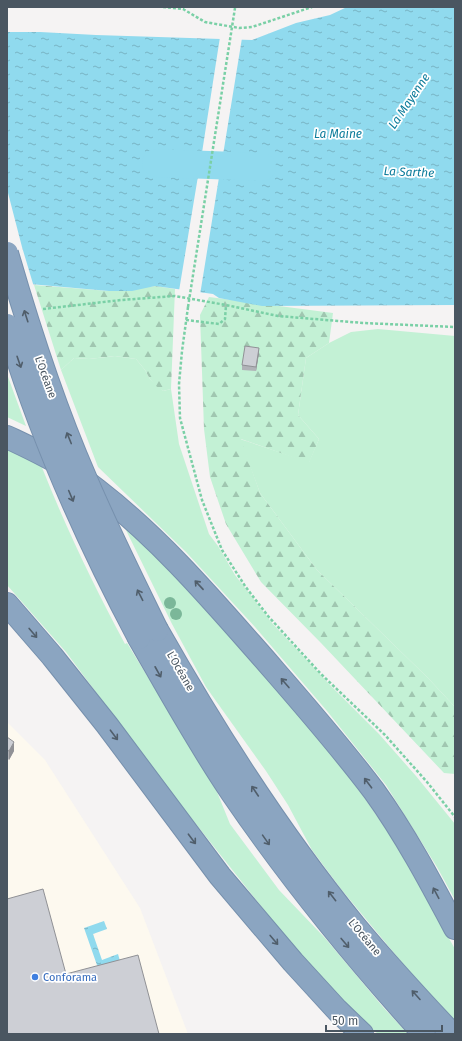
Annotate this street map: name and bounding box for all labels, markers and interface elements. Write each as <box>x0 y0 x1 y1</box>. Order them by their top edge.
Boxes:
water label: La Mayenne <box>385 71 433 131</box>
water label: La Maine <box>314 127 362 141</box>
water label: La Sarthe <box>383 164 435 180</box>
one-way arrow <box>21 310 29 322</box>
street label: L’Océane <box>32 354 59 400</box>
one-way arrow <box>16 355 23 368</box>
one-way arrow <box>65 433 72 445</box>
one-way arrow <box>68 489 75 501</box>
one-way arrow <box>195 581 204 591</box>
one-way arrow <box>135 589 143 601</box>
one-way arrow <box>28 628 37 639</box>
street label: L’Océane <box>164 649 197 693</box>
one-way arrow <box>155 666 163 678</box>
one-way arrow <box>280 678 289 688</box>
one-way arrow <box>110 729 118 740</box>
one-way arrow <box>363 778 372 789</box>
one-way arrow <box>251 785 259 797</box>
one-way arrow <box>188 833 196 844</box>
one-way arrow <box>262 835 270 846</box>
one-way arrow <box>432 887 440 899</box>
one-way arrow <box>328 891 336 902</box>
street label: L’Océane <box>346 916 384 958</box>
one-way arrow <box>269 934 278 945</box>
one-way arrow <box>340 938 349 949</box>
place label: Conforama <box>43 971 97 984</box>
marker: Conforama <box>30 972 40 982</box>
one-way arrow <box>412 990 421 1000</box>
scale bar <box>326 1007 442 1033</box>
text: 50 m <box>332 1014 358 1028</box>

